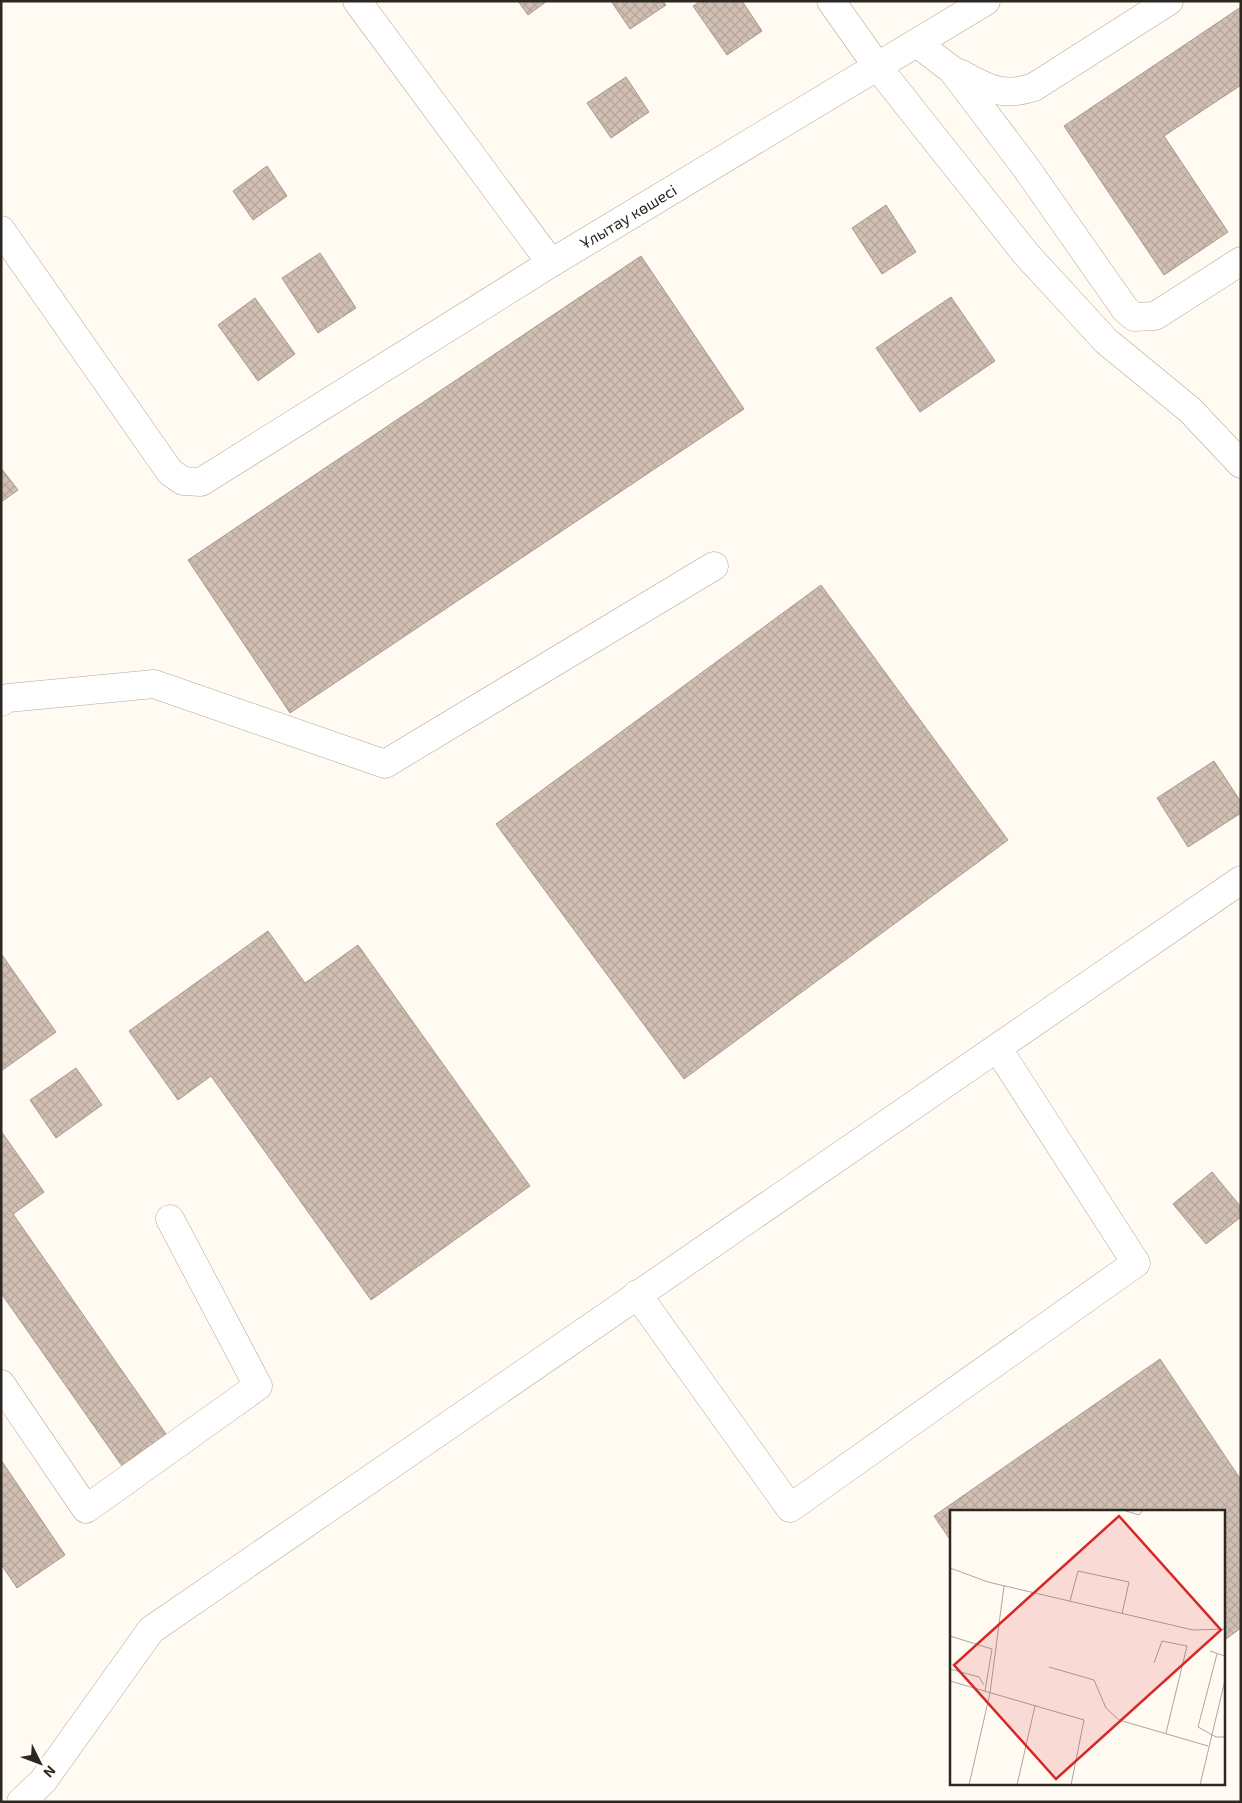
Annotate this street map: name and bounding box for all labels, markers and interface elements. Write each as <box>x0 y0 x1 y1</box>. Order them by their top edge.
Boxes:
street label: Ұлытау көшесі <box>576 180 680 252</box>
inset map <box>950 1510 1224 1786</box>
north arrow <box>15 1738 65 1788</box>
text: N <box>40 1763 60 1781</box>

